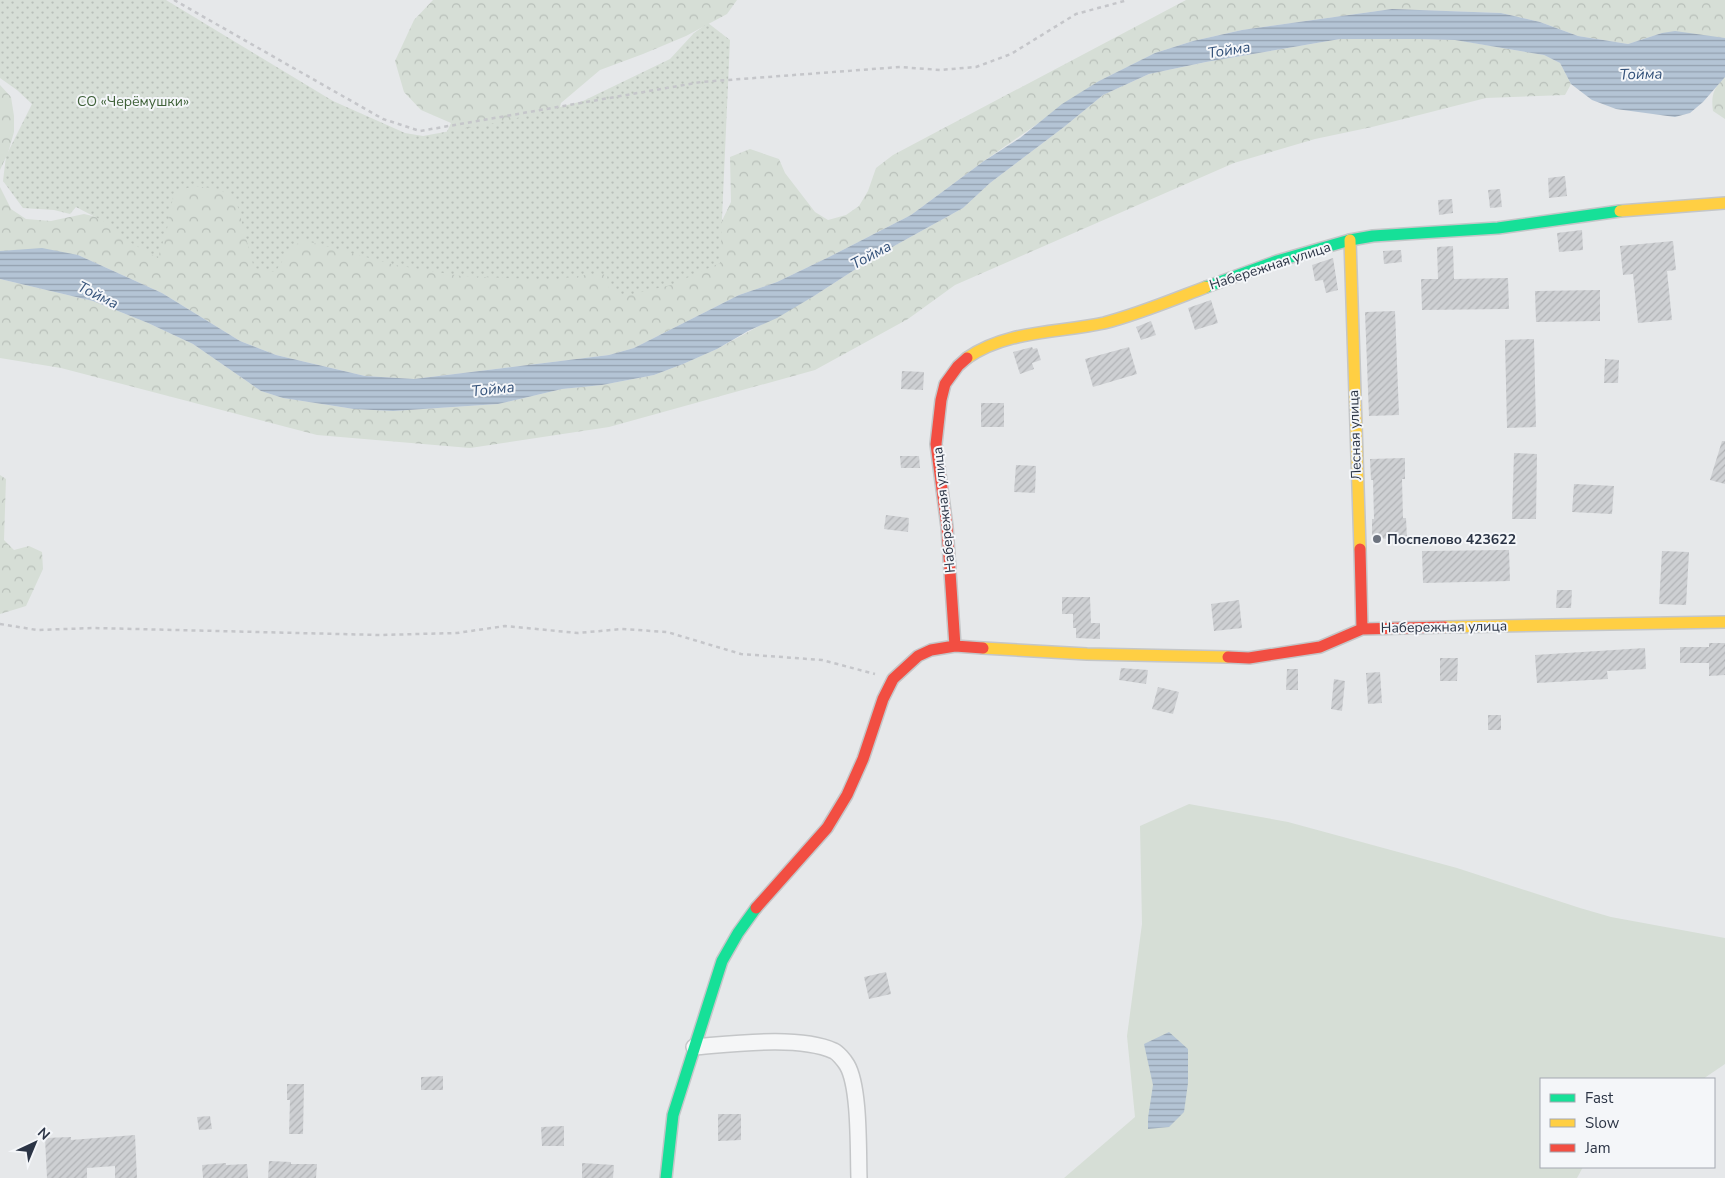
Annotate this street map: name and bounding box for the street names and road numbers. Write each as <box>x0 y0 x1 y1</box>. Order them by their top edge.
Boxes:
street label: Набережная улица <box>1207 237 1333 295</box>
street label: Лесная улица <box>1344 389 1366 481</box>
street label: Набережная улица <box>928 446 960 574</box>
street label: Набережная улица <box>1381 616 1507 638</box>

